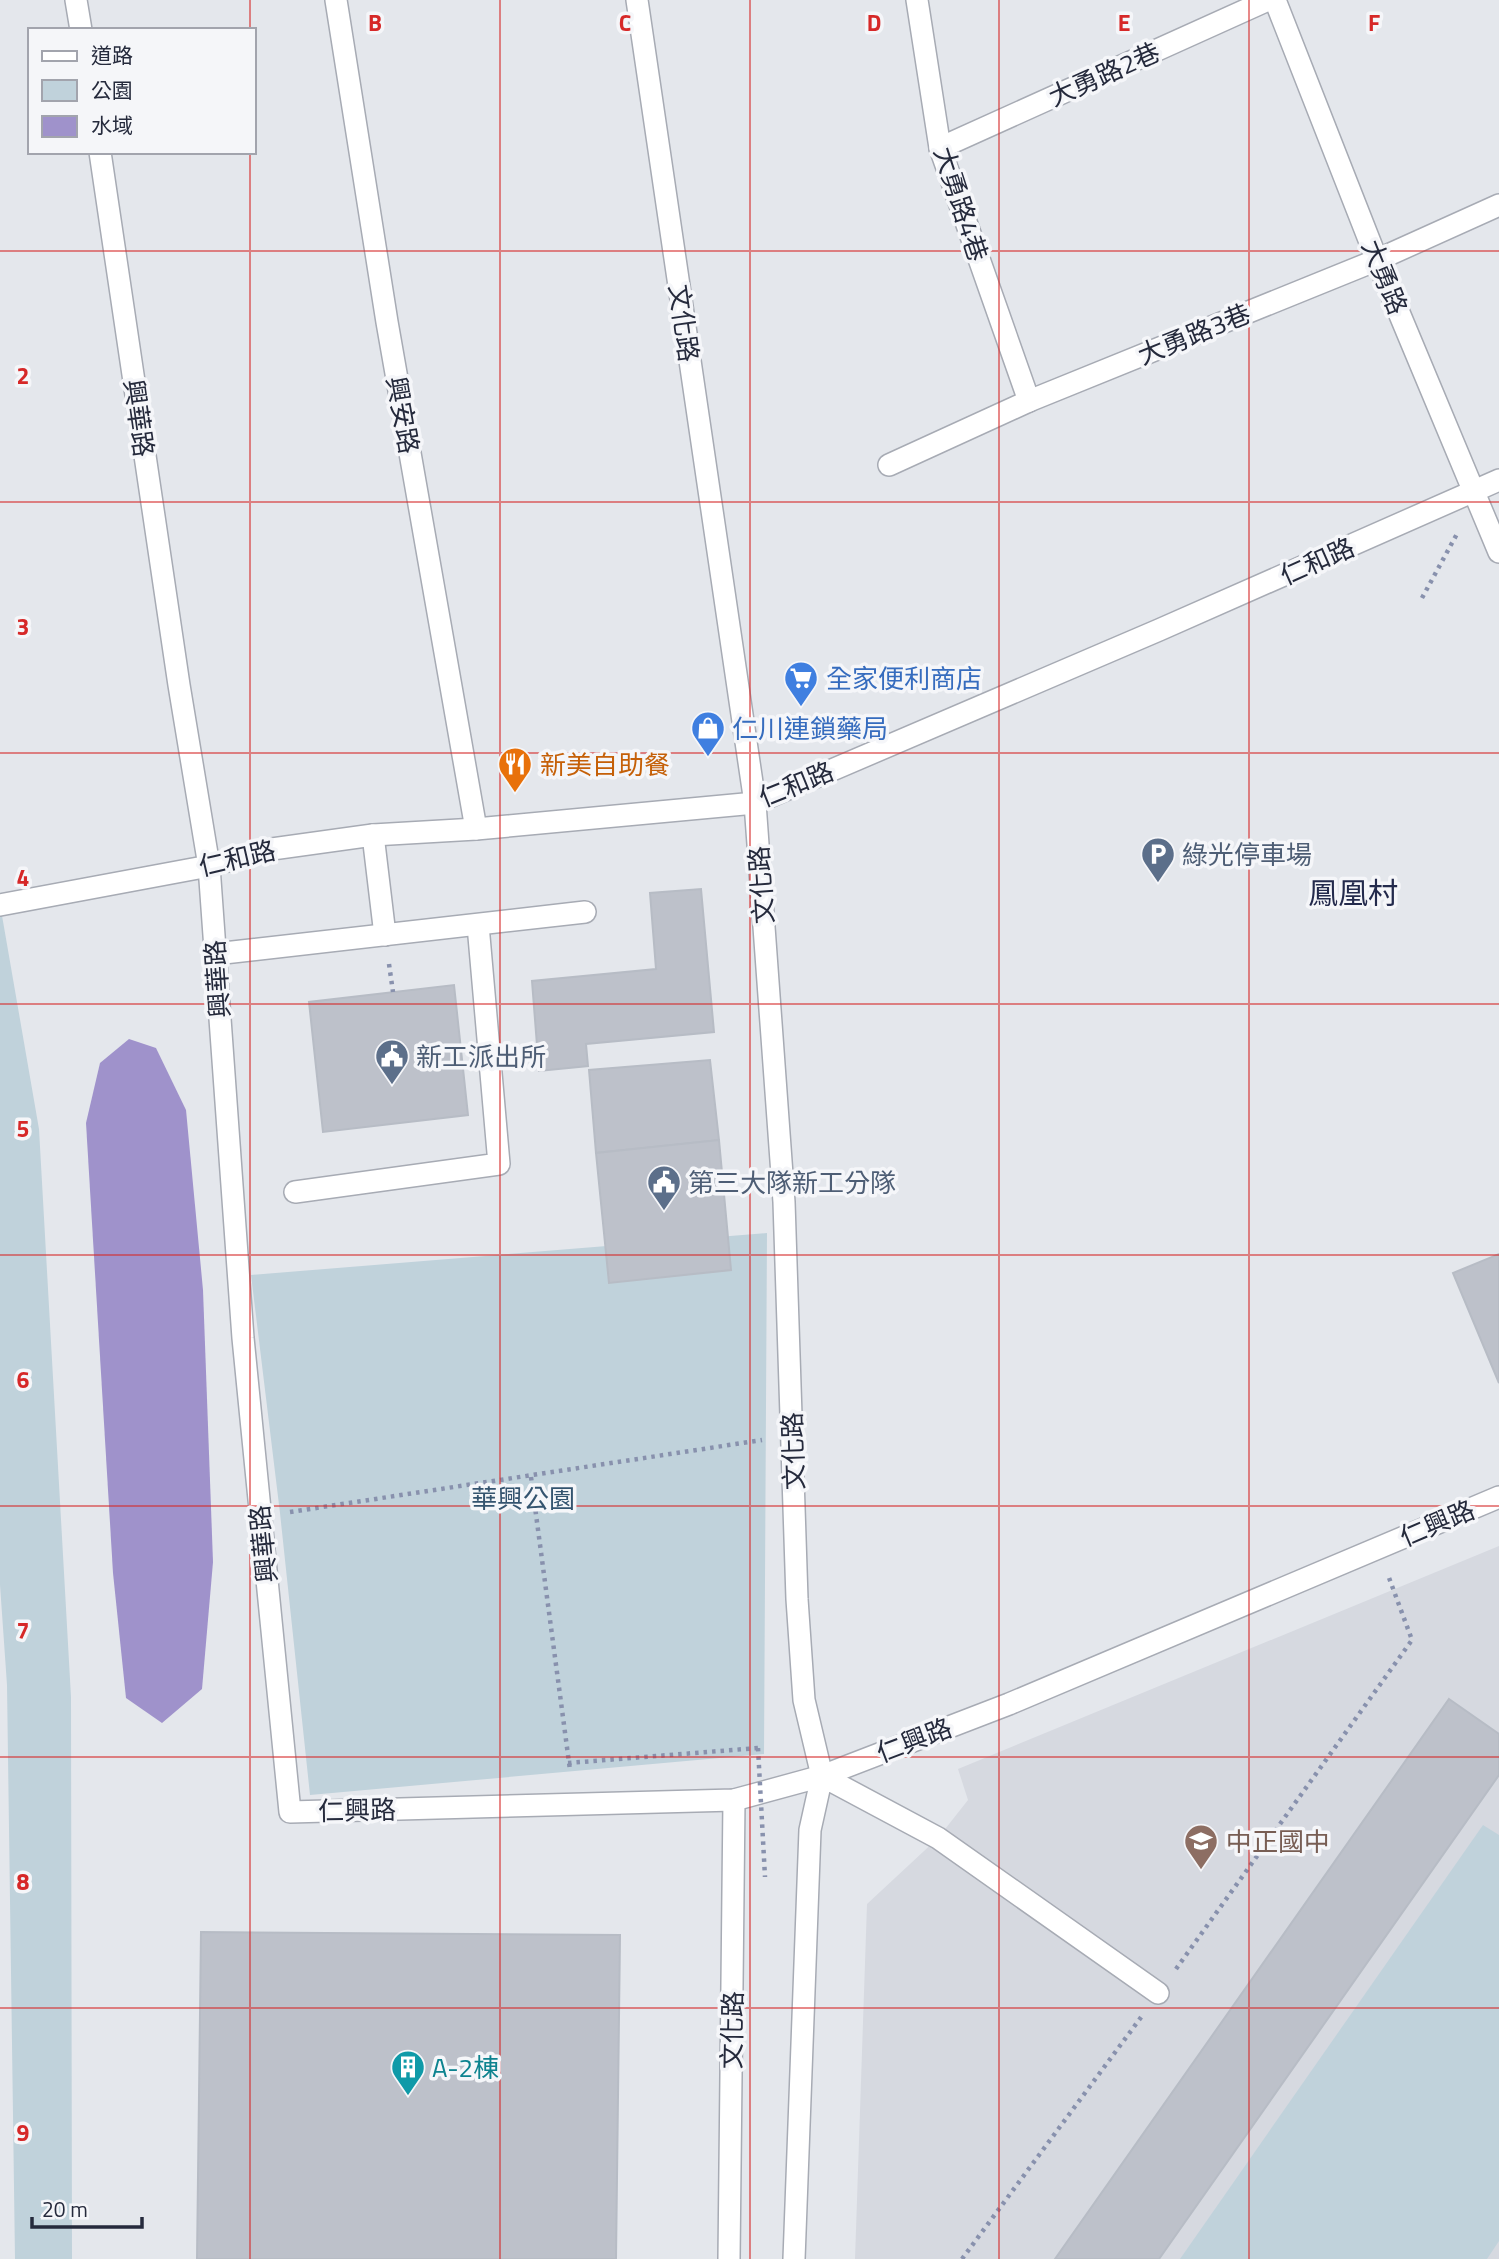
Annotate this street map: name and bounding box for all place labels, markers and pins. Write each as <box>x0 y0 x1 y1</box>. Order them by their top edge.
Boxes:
supermarket icon: 全家便利商店 <box>782 659 820 708</box>
place label: 全家便利商店 <box>826 659 982 698</box>
shop icon: 仁川連鎖藥局 <box>689 709 727 758</box>
place label: 仁川連鎖藥局 <box>732 709 888 748</box>
restaurant icon: 新美自助餐 <box>496 745 534 794</box>
place label: 新美自助餐 <box>540 745 670 784</box>
parking icon: 綠光停車場 <box>1139 835 1177 884</box>
place label: 綠光停車場 <box>1182 835 1312 874</box>
public building icon: 新工派出所 <box>373 1037 411 1086</box>
place label: 新工派出所 <box>416 1037 546 1076</box>
public building icon: 第三大隊新工分隊 <box>645 1163 683 1212</box>
place label: 第三大隊新工分隊 <box>688 1163 896 1202</box>
school or university icon: 中正國中 <box>1182 1822 1220 1871</box>
place label: 中正國中 <box>1226 1822 1330 1861</box>
building icon: A-2棟 <box>389 2048 427 2097</box>
place label: A-2棟 <box>432 2048 499 2087</box>

